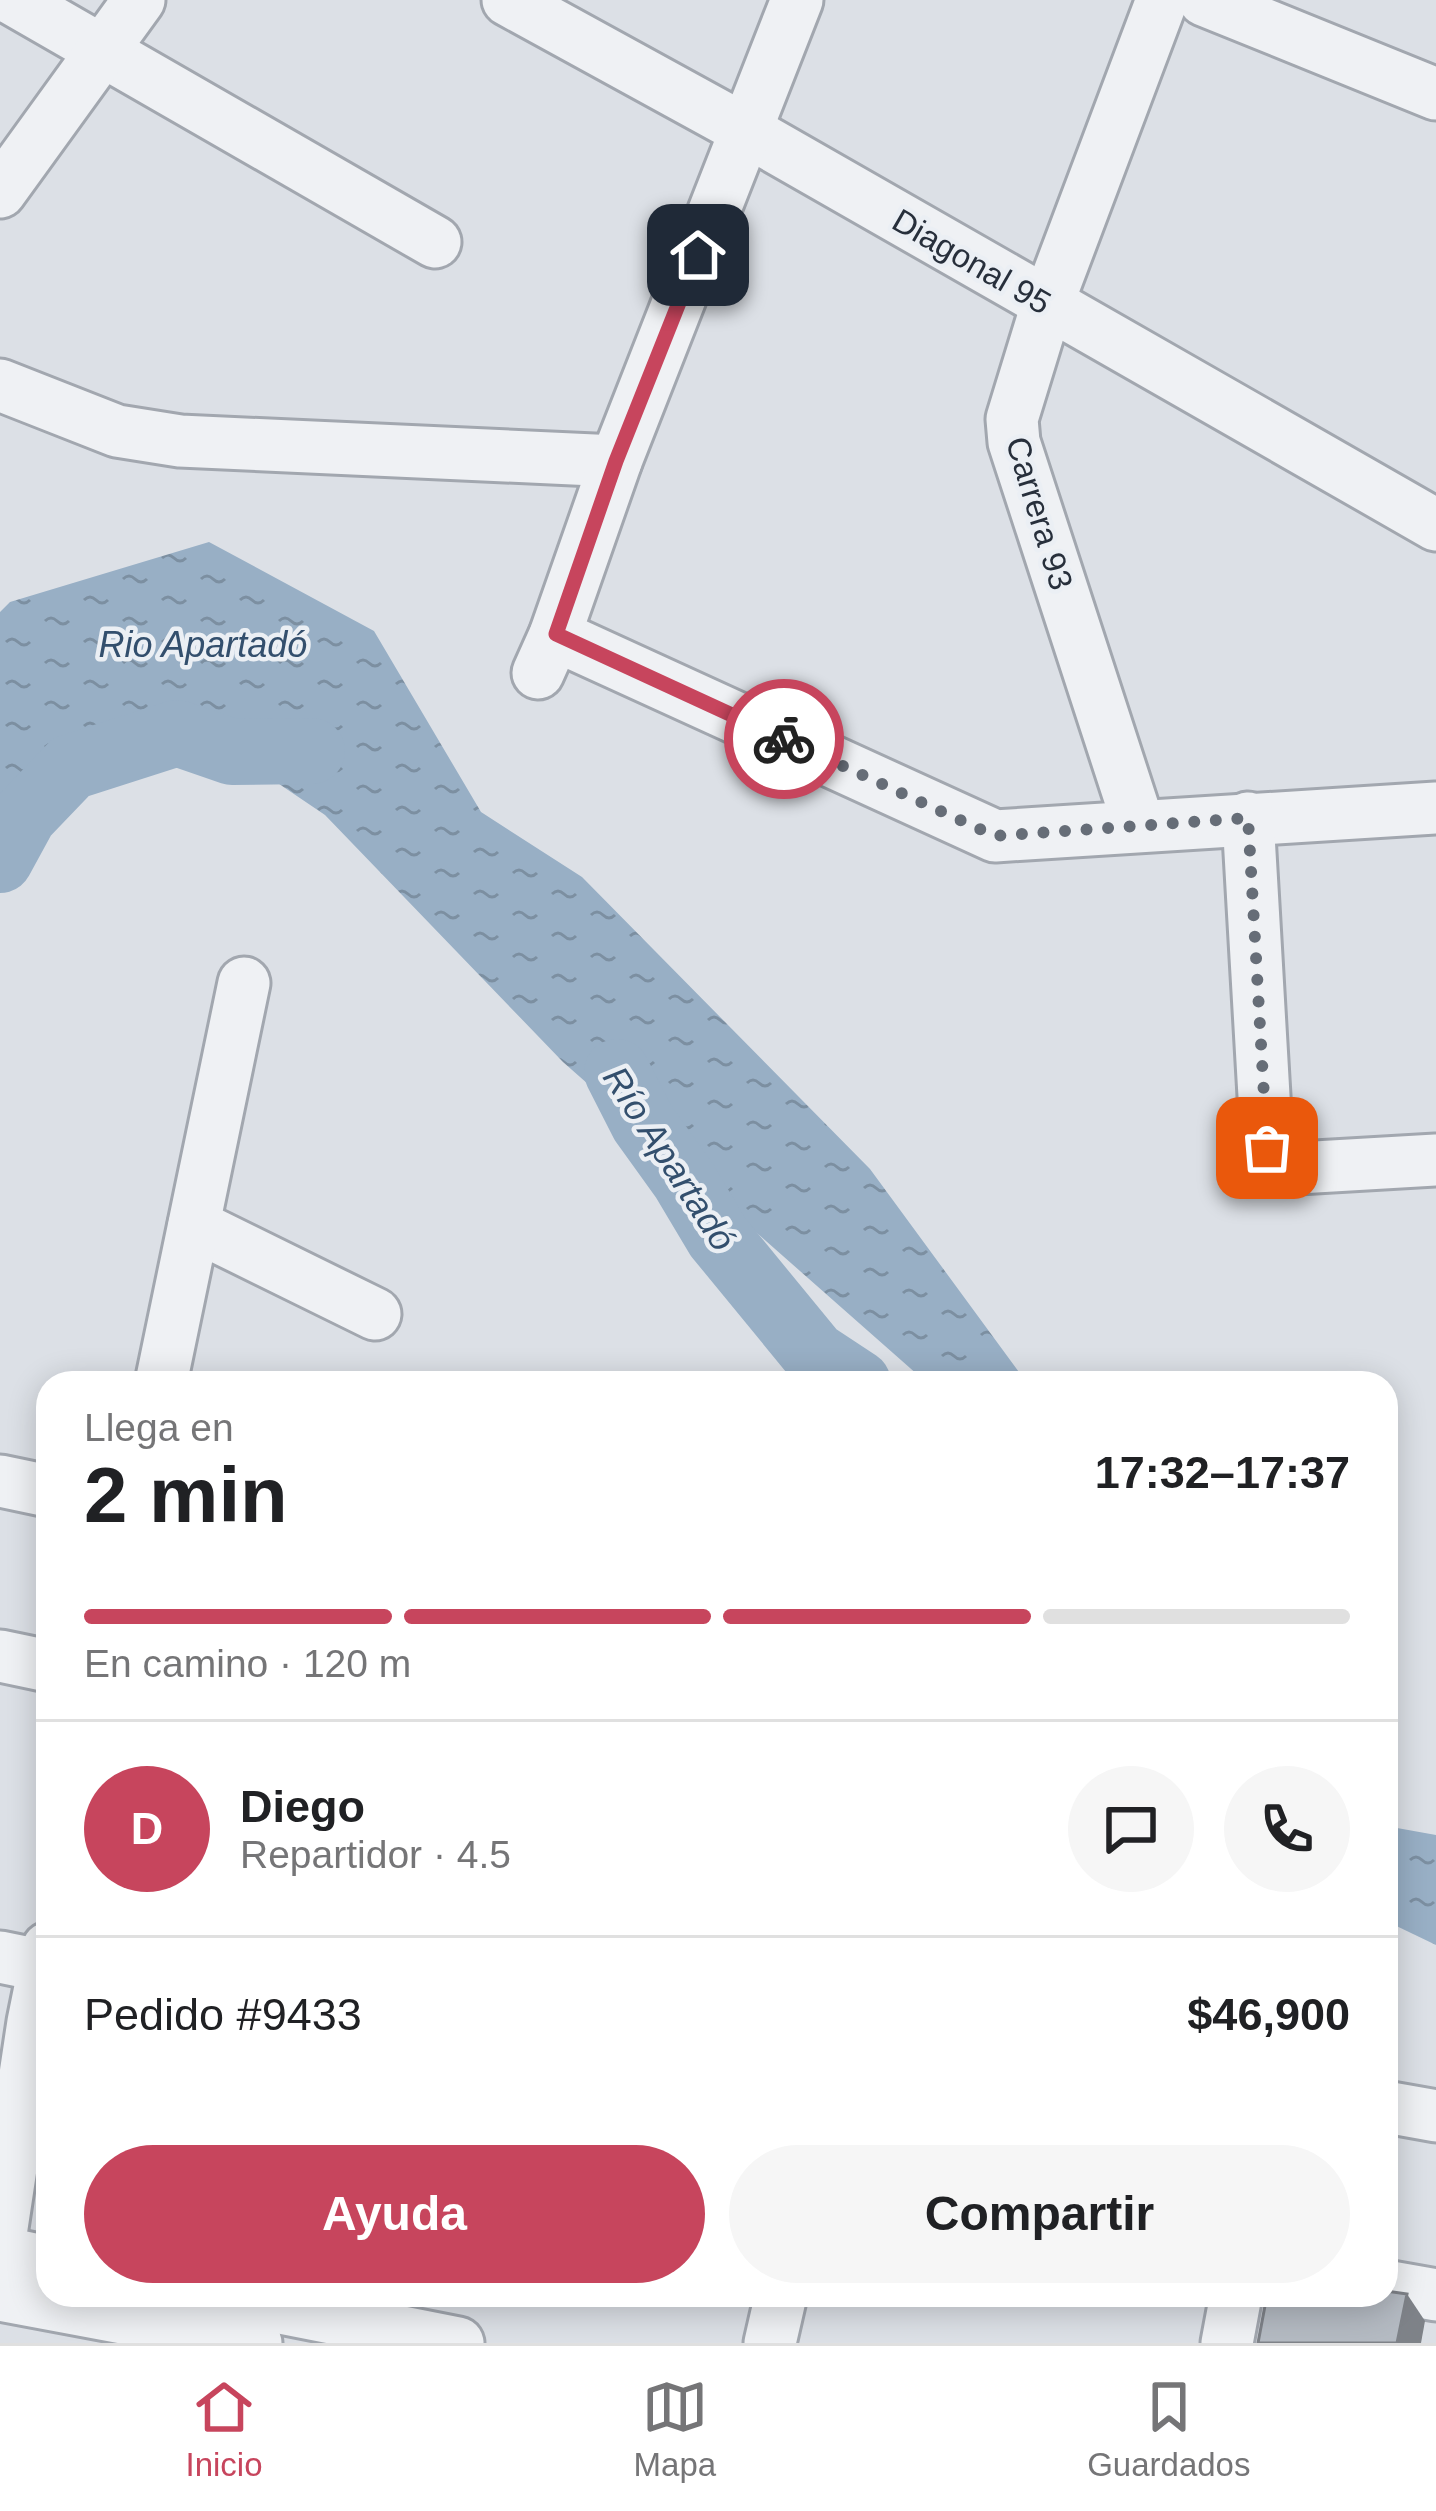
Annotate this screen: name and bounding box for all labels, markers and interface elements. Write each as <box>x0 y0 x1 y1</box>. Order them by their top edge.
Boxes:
street label: Diagonal 95 <box>886 201 1057 321</box>
pin <box>647 204 749 306</box>
icon: home <box>665 222 731 288</box>
street label: Carrera 93 <box>999 432 1080 594</box>
water label: Rio Apartadó <box>99 624 307 665</box>
courier <box>724 679 844 799</box>
icon: bike <box>751 706 817 772</box>
water label: Río Apartadó <box>595 1059 744 1258</box>
pin <box>1216 1097 1318 1199</box>
icon: bag <box>1234 1115 1300 1181</box>
text: Llega en <box>84 1406 234 1449</box>
text: 17:32–17:37 <box>1095 1447 1350 1498</box>
text: 2 min <box>84 1451 288 1539</box>
text: En camino · 120 m <box>84 1642 411 1685</box>
button: chat <box>1068 1766 1194 1892</box>
button: phone <box>1224 1766 1350 1892</box>
text: Diego <box>240 1781 365 1832</box>
text: D <box>131 1803 163 1854</box>
text: Repartidor · 4.5 <box>240 1833 511 1876</box>
text: Pedido #9433 <box>84 1989 362 2040</box>
text: $46,900 <box>1187 1989 1350 2040</box>
button: Ayuda <box>84 2145 705 2283</box>
button: Compartir <box>729 2145 1350 2283</box>
tab: Inicio <box>186 2374 263 2484</box>
tab: Mapa <box>634 2374 716 2484</box>
tab: Guardados <box>1087 2374 1250 2484</box>

